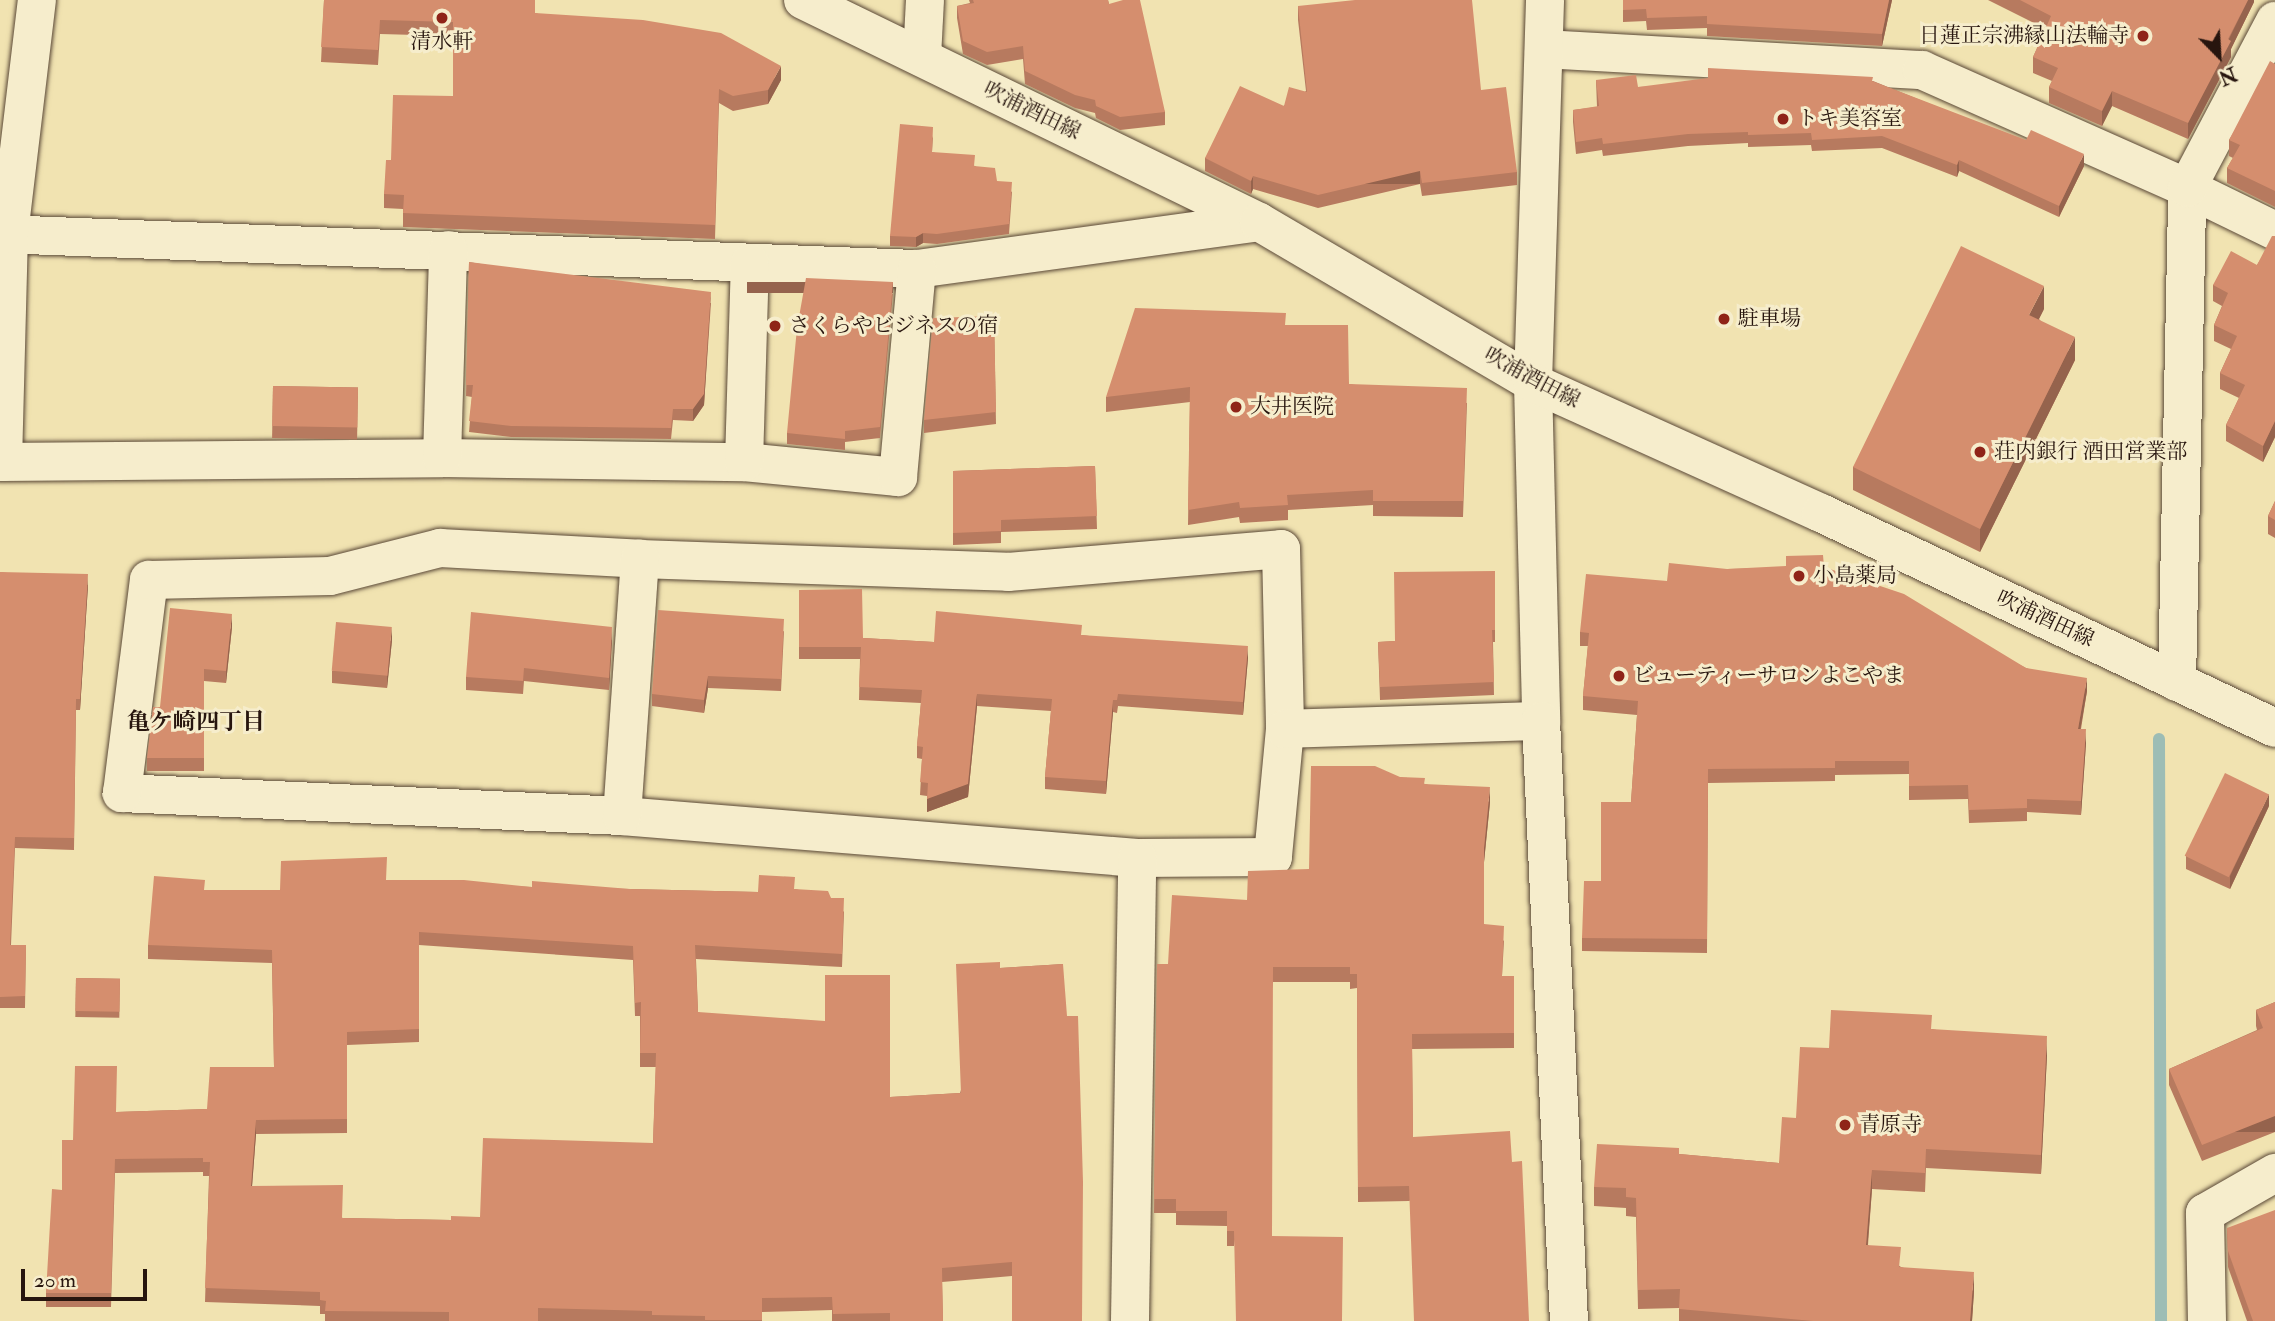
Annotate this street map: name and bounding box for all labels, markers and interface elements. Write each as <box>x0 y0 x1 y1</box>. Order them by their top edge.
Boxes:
marker: 清水軒 <box>434 10 450 26</box>
north arrow <box>2184 21 2254 91</box>
place label: 日蓮正宗沸縁山法輪寺 <box>1919 23 2129 49</box>
marker: 日蓮正宗沸縁山法輪寺 <box>2135 28 2151 44</box>
place label: 清水軒 <box>411 29 473 55</box>
text: N <box>2215 61 2240 90</box>
street label: 吹浦酒田線 <box>979 77 1085 145</box>
place label: トキ美容室 <box>1797 106 1902 132</box>
marker: トキ美容室 <box>1775 111 1791 127</box>
place label: 駐車場 <box>1738 306 1801 332</box>
marker: 駐車場 <box>1716 311 1732 327</box>
place label: さくらやビジネスの宿 <box>789 313 999 339</box>
marker: さくらやビジネスの宿 <box>767 318 783 334</box>
street label: 吹浦酒田線 <box>1480 342 1584 414</box>
place label: 大井医院 <box>1250 394 1334 420</box>
marker: 大井医院 <box>1228 399 1244 415</box>
place label: 荘内銀行 酒田営業部 <box>1994 439 2187 465</box>
marker: 荘内銀行 酒田営業部 <box>1972 444 1988 460</box>
place label: 小島薬局 <box>1813 563 1897 589</box>
marker: 小島薬局 <box>1791 568 1807 584</box>
street label: 吹浦酒田線 <box>1992 585 2098 653</box>
place label: ビューティーサロンよこやま <box>1633 663 1906 689</box>
marker: ビューティーサロンよこやま <box>1611 668 1627 684</box>
district label: 亀ケ崎四丁目 <box>127 708 265 736</box>
place label: 青原寺 <box>1859 1112 1922 1138</box>
marker: 青原寺 <box>1837 1117 1853 1133</box>
scale bar <box>24 1254 150 1298</box>
text: 20 m <box>34 1267 76 1294</box>

